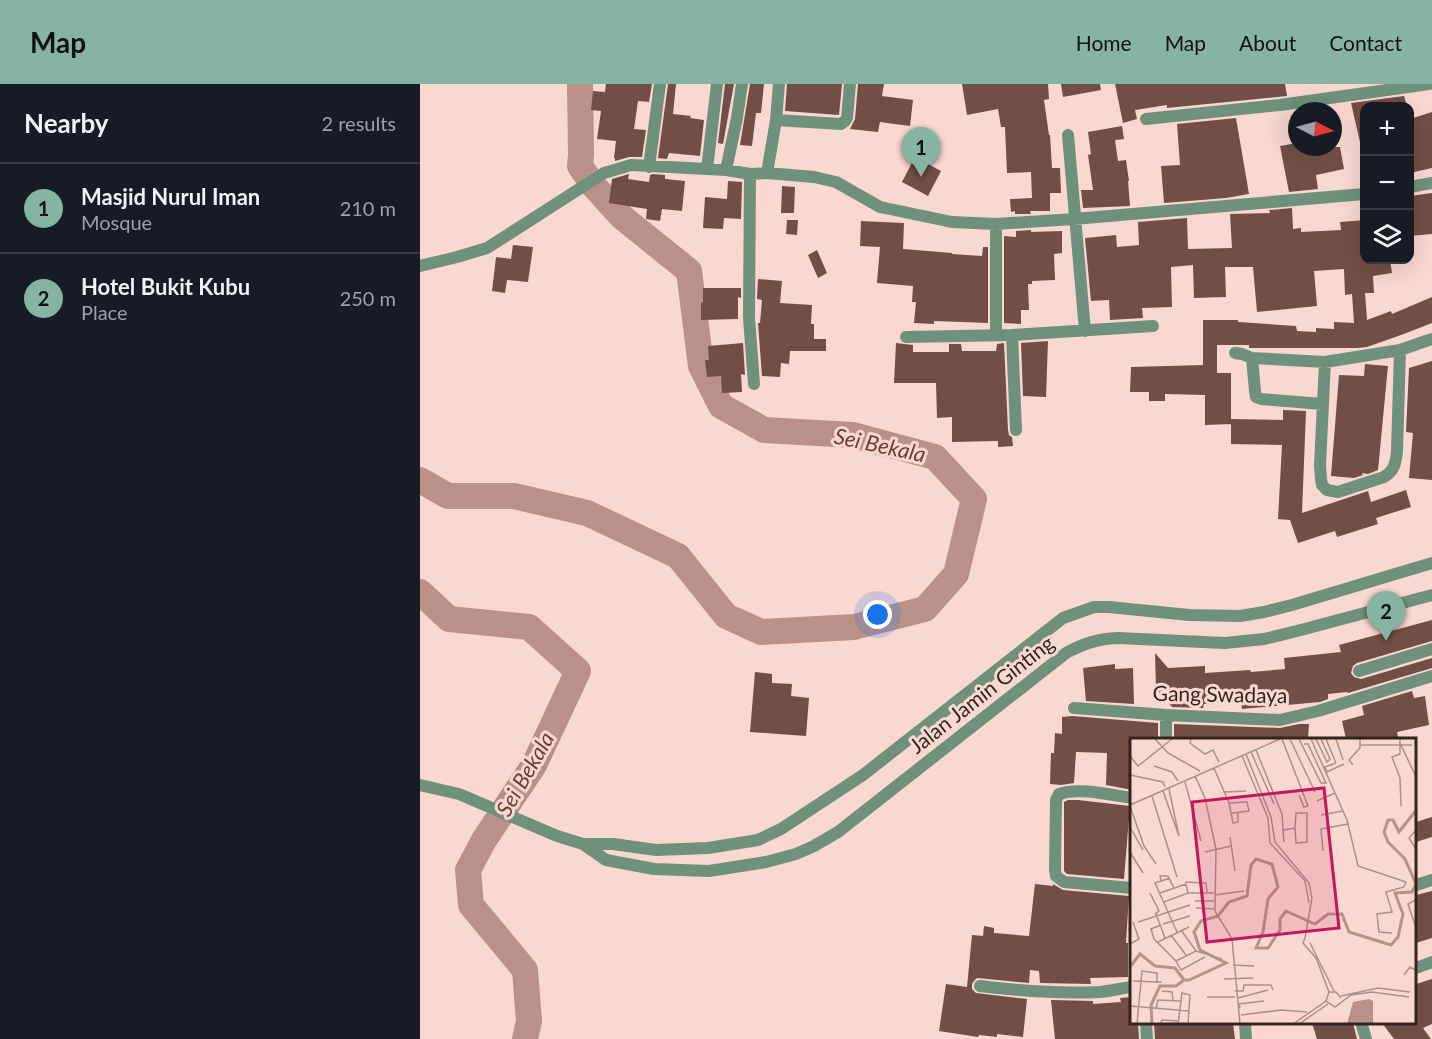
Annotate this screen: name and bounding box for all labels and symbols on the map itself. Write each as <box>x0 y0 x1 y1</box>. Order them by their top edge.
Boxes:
north arrow <box>1288 102 1342 156</box>
pin: 1 <box>902 128 940 177</box>
water label: Sei Bekala <box>832 422 928 467</box>
pin: 2 <box>1366 592 1406 641</box>
your location <box>863 600 892 629</box>
street label: Jalan Jamin Ginting <box>904 630 1058 758</box>
street label: Gang Swadaya <box>1153 680 1288 707</box>
water label: Sei Bekala <box>490 727 559 821</box>
inset map <box>1130 738 1417 1024</box>

